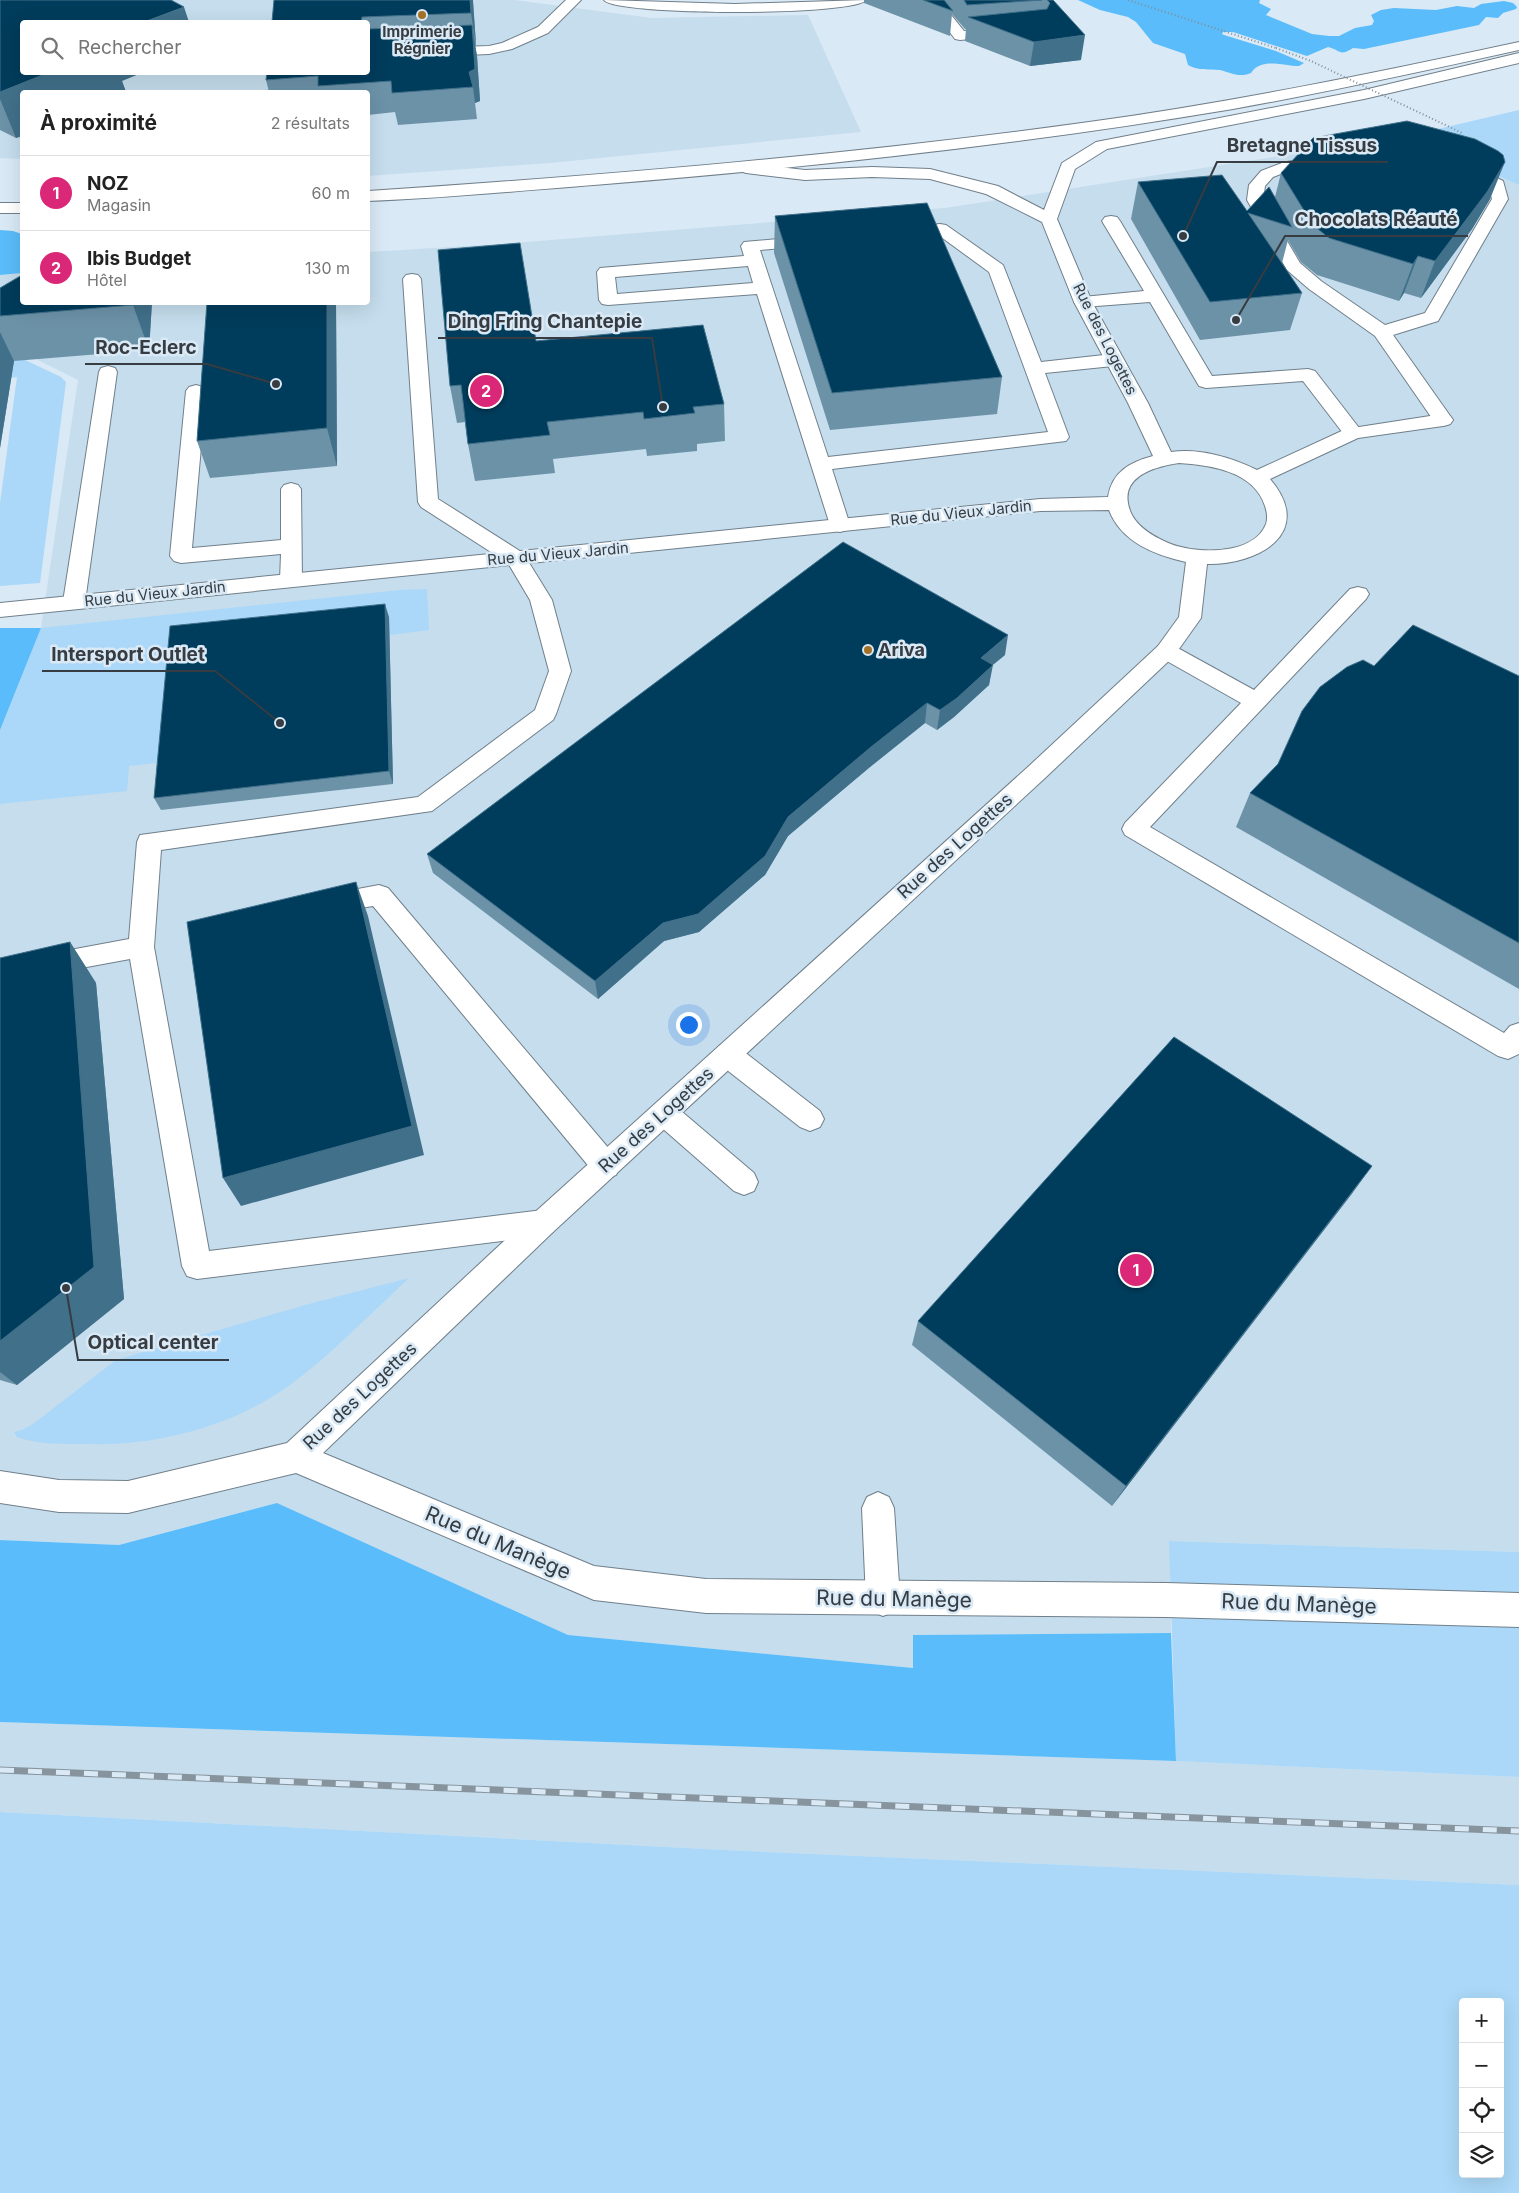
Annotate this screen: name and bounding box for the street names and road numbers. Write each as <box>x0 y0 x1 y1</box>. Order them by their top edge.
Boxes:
street label: Rue des Logettes <box>1069 280 1142 398</box>
street label: Rue du Vieux Jardin <box>889 496 1032 529</box>
street label: Rue du Vieux Jardin <box>486 538 629 569</box>
street label: Rue du Vieux Jardin <box>83 577 226 610</box>
street label: Rue des Logettes <box>893 788 1017 903</box>
street label: Rue des Logettes <box>594 1062 718 1177</box>
street label: Rue des Logettes <box>299 1338 421 1454</box>
street label: Rue du Manège <box>422 1501 575 1584</box>
street label: Rue du Manège <box>816 1585 972 1612</box>
street label: Rue du Manège <box>1221 1588 1377 1619</box>

